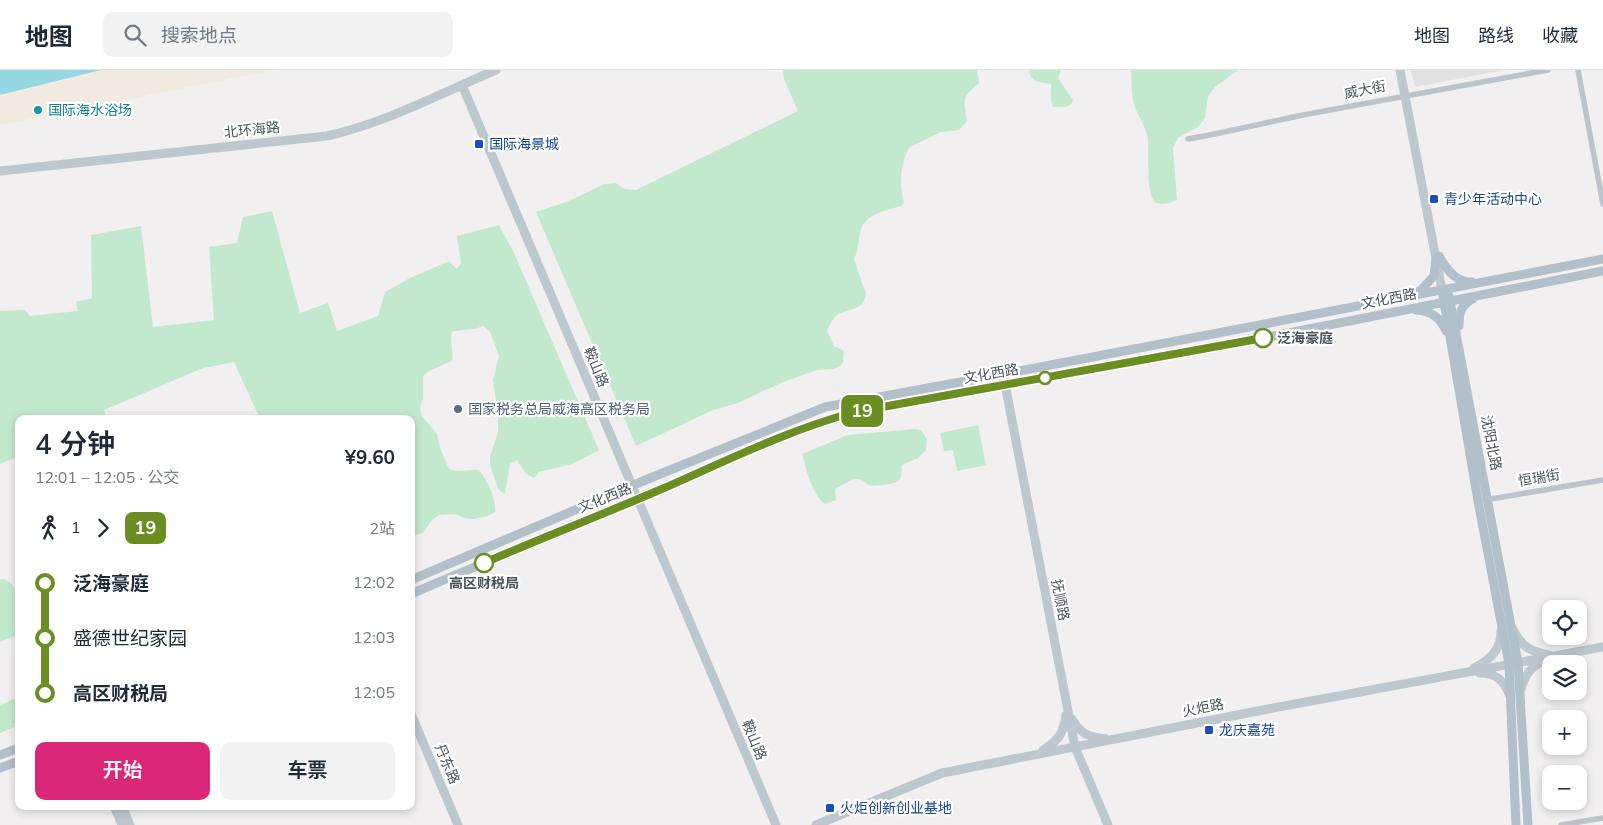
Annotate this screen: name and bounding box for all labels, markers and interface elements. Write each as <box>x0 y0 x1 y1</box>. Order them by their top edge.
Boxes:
search box <box>103 12 453 57</box>
text: 地图 <box>25 21 73 53</box>
icon: search <box>121 21 149 49</box>
text: 搜索地点 <box>161 23 237 49</box>
text: 地图 <box>1414 24 1450 48</box>
text: 路线 <box>1478 24 1514 48</box>
text: 收藏 <box>1542 24 1578 48</box>
street label: 威大街 <box>1343 77 1387 103</box>
place label: 国际海水浴场 <box>48 101 132 120</box>
marker: 国际海水浴场 <box>32 104 44 116</box>
street label: 北环海路 <box>223 118 281 142</box>
place label: 国际海景城 <box>489 135 559 154</box>
marker: 国际海景城 <box>473 138 485 150</box>
place label: 青少年活动中心 <box>1444 190 1542 209</box>
marker: 青少年活动中心 <box>1428 193 1440 205</box>
street label: 文化西路 <box>1360 284 1418 314</box>
marker: 泛海豪庭 <box>1253 328 1273 348</box>
place label: 泛海豪庭 <box>1277 329 1333 348</box>
street label: 鞍山路 <box>579 344 613 390</box>
street label: 文化西路 <box>962 360 1020 388</box>
unlabelled marker <box>1038 371 1052 385</box>
line badge: 19 <box>840 395 884 427</box>
text: 19 <box>851 399 873 423</box>
place label: 国家税务总局威海高区税务局 <box>468 400 650 419</box>
marker: 国家税务总局威海高区税务局 <box>452 403 464 415</box>
street label: 沈阳北路 <box>1476 414 1506 472</box>
text: 4 分钟 <box>35 426 115 464</box>
text: ¥9.60 <box>345 445 395 471</box>
street label: 恒瑞街 <box>1517 465 1561 491</box>
text: 12:01 – 12:05 · 公交 <box>35 467 179 489</box>
street label: 文化西路 <box>575 479 635 517</box>
icon: walk <box>35 514 63 542</box>
icon: forward <box>89 514 117 542</box>
text: 19 <box>135 516 156 540</box>
text: 1 <box>71 517 81 539</box>
text: 2站 <box>369 518 395 540</box>
marker: 高区财税局 <box>474 553 494 573</box>
text: 泛海豪庭 <box>73 571 149 597</box>
text: 12:02 <box>353 572 395 594</box>
place label: 高区财税局 <box>449 574 519 593</box>
street label: 抚顺路 <box>1047 578 1073 622</box>
map controls <box>1542 600 1587 810</box>
button: locate <box>1542 600 1587 645</box>
text: 盛德世纪家园 <box>73 626 187 652</box>
text: 12:03 <box>353 627 395 649</box>
button: layers <box>1542 655 1587 700</box>
text: 高区财税局 <box>73 681 168 707</box>
text: 12:05 <box>353 682 395 704</box>
street label: 火炬路 <box>1181 695 1225 721</box>
button: + <box>1542 710 1587 755</box>
street label: 鞍山路 <box>737 717 771 763</box>
place label: 龙庆嘉苑 <box>1219 721 1275 740</box>
marker: 龙庆嘉苑 <box>1203 724 1215 736</box>
street label: 丹东路 <box>430 741 464 787</box>
button: 开始 <box>35 742 210 800</box>
button: 车票 <box>220 742 395 800</box>
button: − <box>1542 765 1587 810</box>
place label: 火炬创新创业基地 <box>840 799 952 818</box>
marker: 火炬创新创业基地 <box>824 802 836 814</box>

